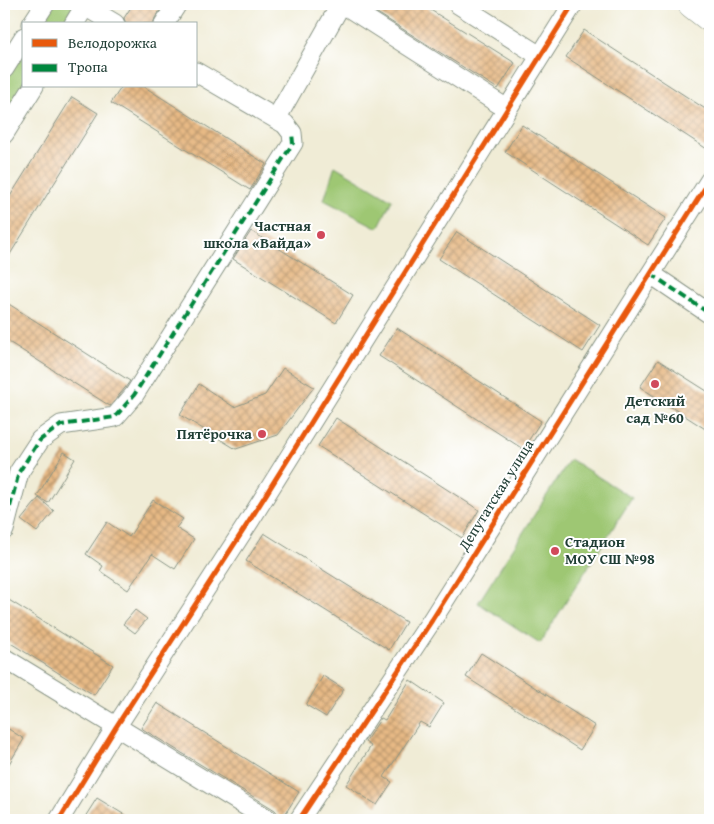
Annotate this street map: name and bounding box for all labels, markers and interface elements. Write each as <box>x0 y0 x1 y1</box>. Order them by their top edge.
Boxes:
legend <box>22 22 198 88</box>
text: Велодорожка <box>68 32 158 53</box>
text: Тропа <box>68 56 109 77</box>
place label: Частная школа «Вайда» <box>203 215 311 253</box>
marker: Частная школа «Вайда» <box>315 229 327 241</box>
marker: Детский сад №60 <box>649 378 661 390</box>
place label: Детский сад №60 <box>624 390 686 428</box>
place label: Пятёрочка <box>177 423 252 444</box>
marker: Пятёрочка <box>256 428 268 440</box>
street label: Депутатская улица <box>452 434 539 555</box>
place label: Стадион МОУ СШ №98 <box>565 531 655 569</box>
marker: Стадион МОУ СШ №98 <box>549 545 561 557</box>

